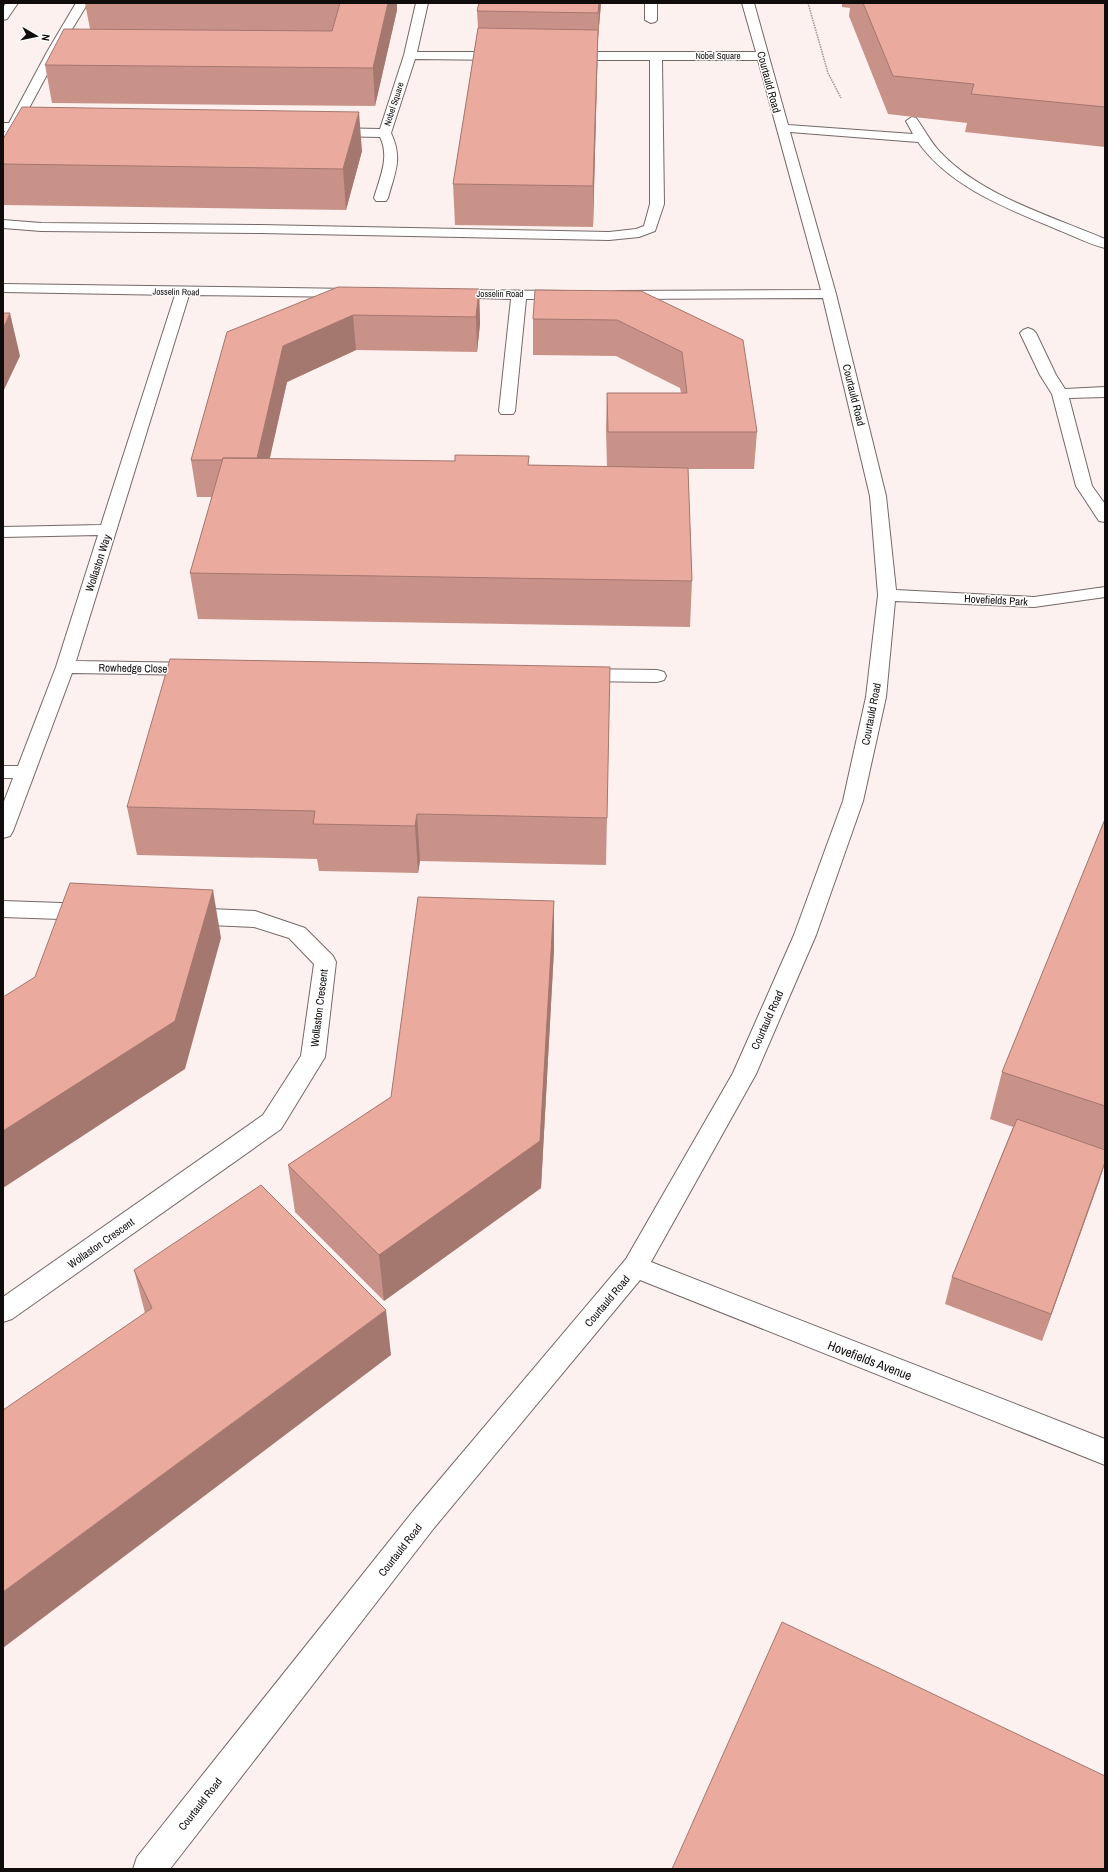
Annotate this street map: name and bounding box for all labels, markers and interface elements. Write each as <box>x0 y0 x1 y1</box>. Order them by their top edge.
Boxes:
north arrow <box>16 16 56 56</box>
text: N <box>38 33 53 42</box>
street label: Nobel Square <box>695 50 741 62</box>
street label: Courtauld Road <box>754 50 784 114</box>
street label: Nobel Square <box>381 81 407 127</box>
street label: Josselin Road <box>153 286 199 298</box>
street label: Josselin Road <box>477 288 523 300</box>
street label: Courtauld Road <box>840 363 868 427</box>
street label: Wollaston Way <box>82 532 114 594</box>
street label: Hovefields Park <box>964 591 1029 609</box>
street label: Rowhedge Close <box>99 660 167 676</box>
street label: Courtauld Road <box>858 682 884 746</box>
street label: Wollaston Crescent <box>307 968 331 1048</box>
street label: Courtauld Road <box>748 988 786 1052</box>
street label: Wollaston Crescent <box>65 1215 137 1271</box>
street label: Courtauld Road <box>581 1272 633 1330</box>
street label: Hovefields Avenue <box>825 1337 914 1384</box>
street label: Courtauld Road <box>375 1521 425 1579</box>
street label: Courtauld Road <box>175 1775 225 1833</box>

